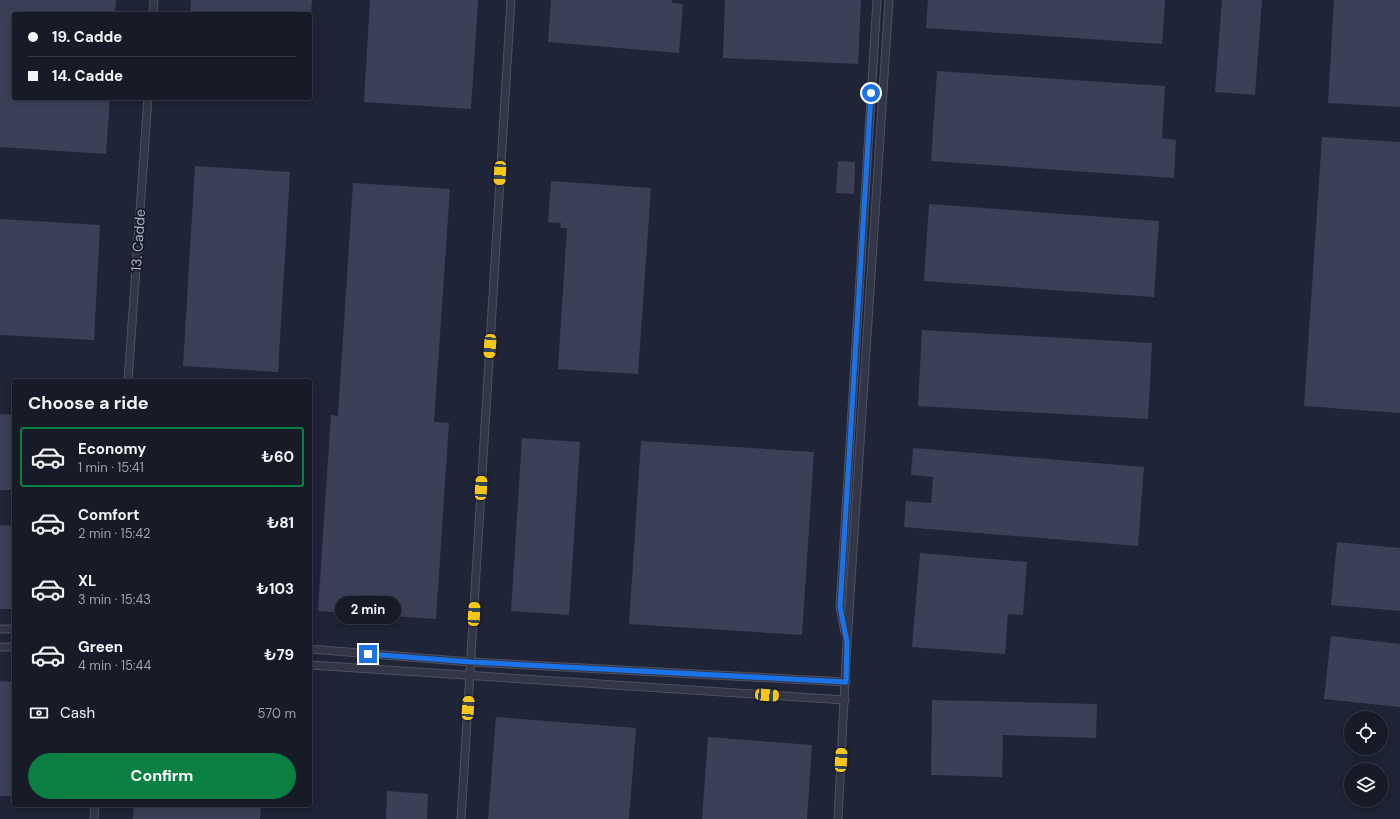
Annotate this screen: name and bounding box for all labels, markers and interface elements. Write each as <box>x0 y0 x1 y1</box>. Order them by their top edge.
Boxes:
text: 19. Cadde <box>52 27 122 47</box>
text: 14. Cadde <box>52 66 123 86</box>
route start <box>862 84 880 102</box>
car <box>493 161 507 185</box>
street label: 13. Cadde <box>127 208 149 272</box>
car <box>483 334 497 358</box>
text: Choose a ride <box>28 391 149 415</box>
icon: car <box>30 439 66 475</box>
text: Economy <box>78 439 146 459</box>
text: ₺60 <box>262 447 294 467</box>
text: 1 min · 15:41 <box>78 459 144 476</box>
car <box>474 476 488 500</box>
icon: car <box>30 505 66 541</box>
text: Comfort <box>78 505 139 525</box>
text: ₺81 <box>267 513 294 533</box>
text: 2 min · 15:42 <box>78 525 151 542</box>
icon: car <box>30 571 66 607</box>
text: XL <box>78 571 96 591</box>
text: ₺103 <box>257 579 294 599</box>
text: 3 min · 15:43 <box>78 591 151 608</box>
callout: 2 min <box>335 596 401 624</box>
text: 2 min <box>351 601 385 618</box>
car <box>467 602 481 626</box>
icon: car <box>30 637 66 673</box>
text: Green <box>78 637 123 657</box>
text: ₺79 <box>264 645 294 665</box>
route end <box>359 645 377 663</box>
text: 4 min · 15:44 <box>78 657 151 674</box>
car <box>755 688 779 702</box>
car <box>461 696 475 720</box>
icon: cash <box>28 702 50 724</box>
text: Cash <box>60 703 95 723</box>
text: 570 m <box>258 705 296 722</box>
map controls <box>1344 711 1388 807</box>
button: locate <box>1344 711 1388 755</box>
car <box>834 748 848 772</box>
button: Confirm <box>28 753 296 799</box>
button: layers <box>1344 763 1388 807</box>

